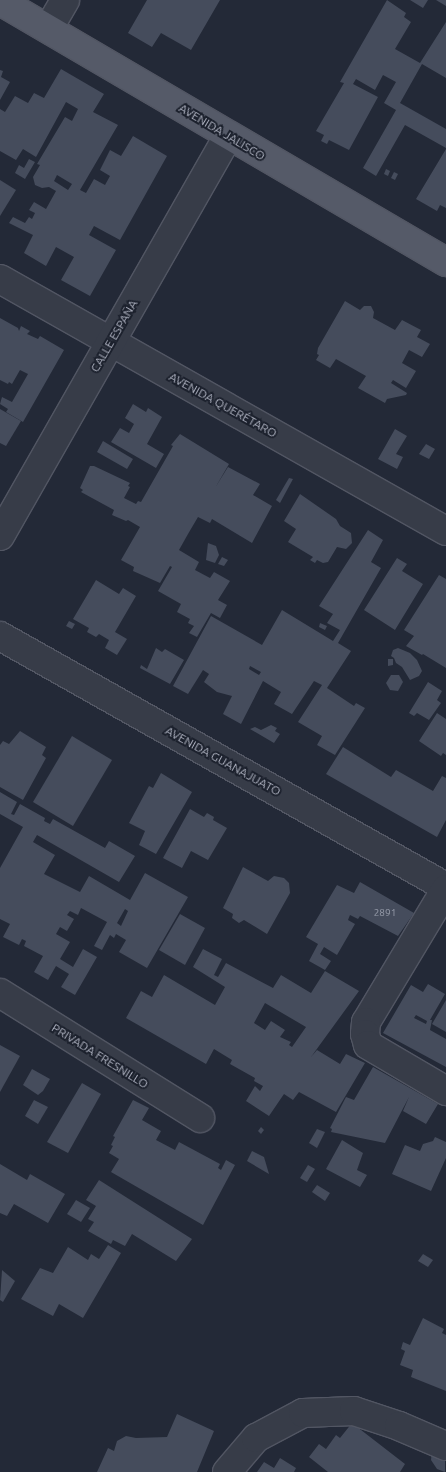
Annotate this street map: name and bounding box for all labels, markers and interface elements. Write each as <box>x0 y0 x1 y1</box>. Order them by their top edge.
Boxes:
street label: AVENIDA JALISCO <box>176 101 268 163</box>
street label: CALLE ESPAÑA <box>88 297 140 375</box>
street label: AVENIDA QUERÉTARO <box>167 369 279 441</box>
street label: AVENIDA GUANAJUATO <box>163 723 283 799</box>
house number: 2891 <box>374 907 396 919</box>
street label: PRIVADA FRESNILLO <box>49 1020 151 1092</box>

